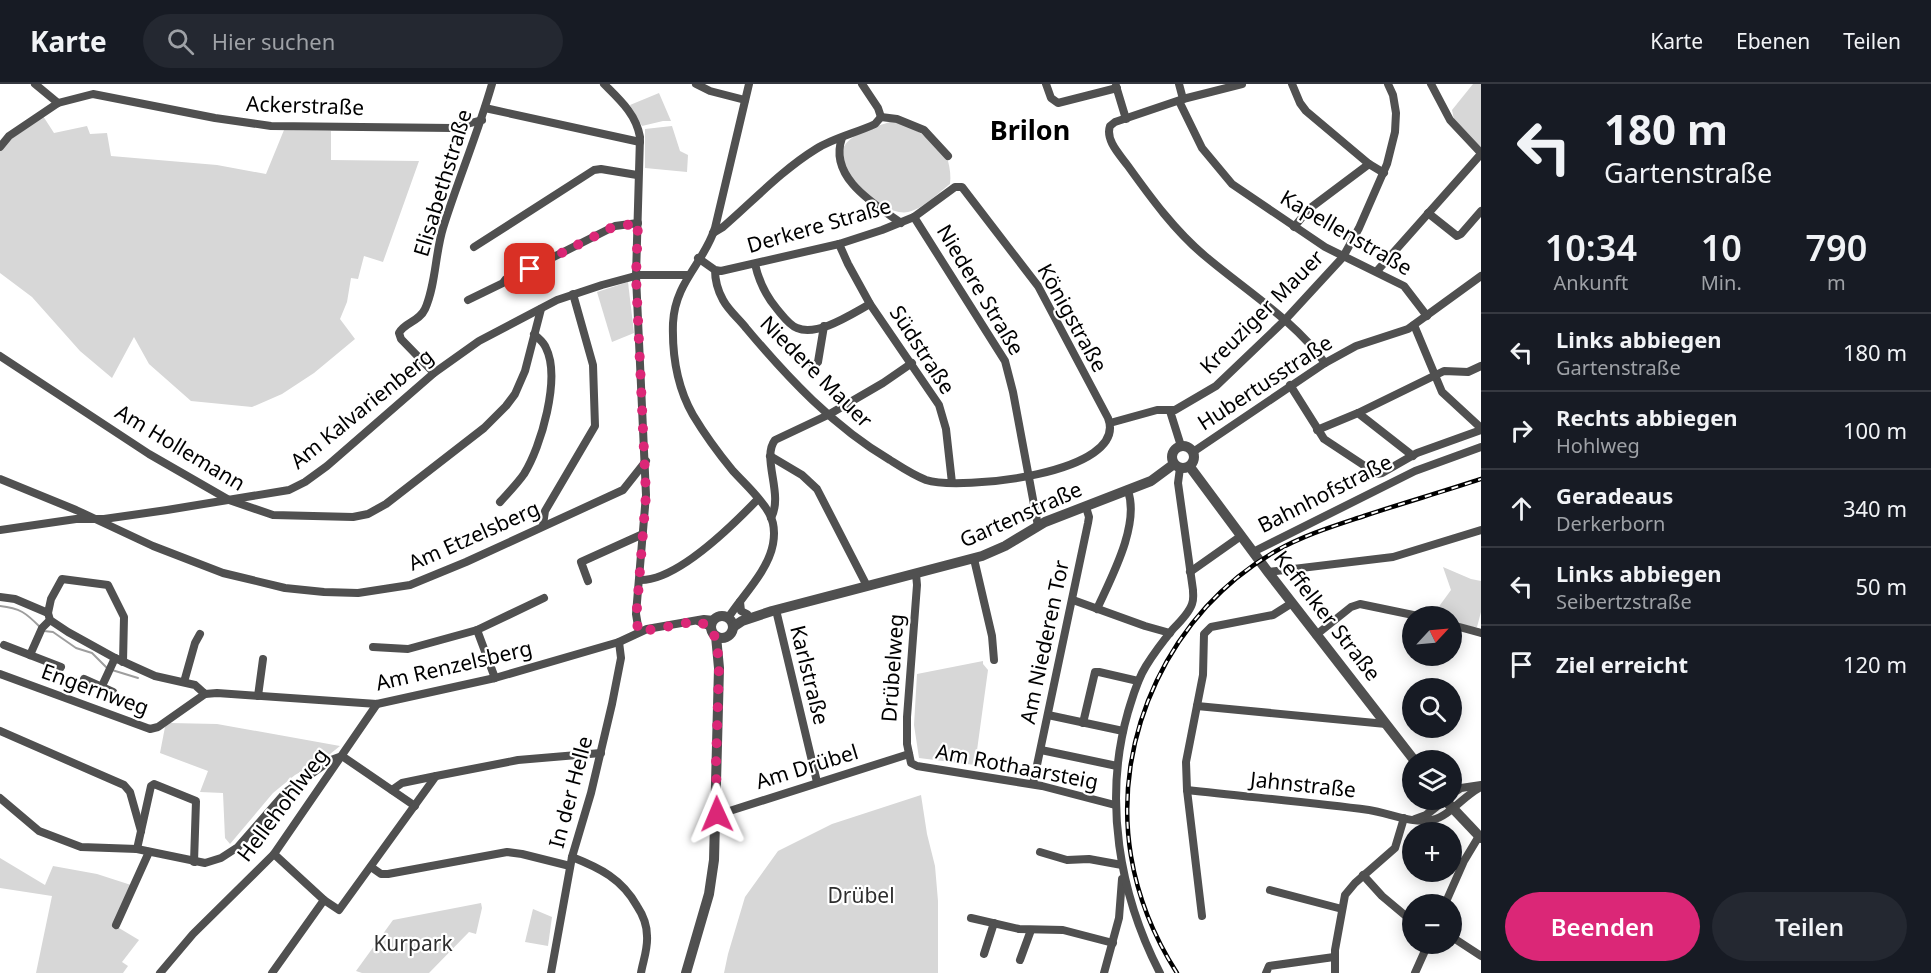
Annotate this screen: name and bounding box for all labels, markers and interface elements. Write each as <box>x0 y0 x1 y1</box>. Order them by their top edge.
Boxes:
search box <box>143 14 563 68</box>
text: Karte <box>30 22 107 60</box>
icon: search <box>164 25 197 58</box>
text: Hier suchen <box>212 26 335 56</box>
text: Karte <box>1650 27 1703 55</box>
text: Ebenen <box>1736 27 1810 55</box>
text: Teilen <box>1843 27 1901 55</box>
street label: Ackerstraße <box>246 89 364 121</box>
text: 180 m <box>1604 100 1728 157</box>
street label: Elisabethstraße <box>406 106 478 260</box>
icon: left <box>1505 108 1583 186</box>
district label: Brilon <box>990 111 1070 148</box>
text: Gartenstraße <box>1604 154 1772 191</box>
street label: Kapellenstraße <box>1275 183 1418 281</box>
street label: Derkere Straße <box>743 191 894 259</box>
street label: Niedere Straße <box>931 219 1031 360</box>
text: 10:34 <box>1545 223 1637 272</box>
text: 10 <box>1701 223 1742 272</box>
text: 790 <box>1806 223 1867 272</box>
pin <box>504 243 555 294</box>
street label: Kreuziger Mauer <box>1193 243 1330 379</box>
icon: arrive <box>513 252 546 285</box>
street label: Königstraße <box>1032 258 1114 377</box>
text: Ankunft <box>1554 269 1628 296</box>
text: Min. <box>1701 269 1742 296</box>
text: m <box>1827 269 1846 296</box>
street label: Südstraße <box>884 300 962 399</box>
street label: Niedere Mauer <box>755 309 879 434</box>
text: Links abbiegen <box>1556 324 1722 354</box>
street label: Hubertusstraße <box>1192 328 1337 436</box>
icon: left <box>1505 336 1538 369</box>
text: 180 m <box>1843 337 1907 367</box>
street label: Am Kalvarienberg <box>284 342 439 475</box>
text: Gartenstraße <box>1556 354 1681 381</box>
street label: Am Hollemann <box>110 397 251 497</box>
text: Rechts abbiegen <box>1556 402 1738 432</box>
icon: right <box>1505 414 1538 447</box>
text: 100 m <box>1843 415 1907 445</box>
text: Hohlweg <box>1556 432 1640 459</box>
street label: Bahnhofstraße <box>1253 447 1396 539</box>
street label: Gartenstraße <box>955 475 1086 554</box>
text: Geradeaus <box>1556 480 1673 510</box>
icon: ahead <box>1505 492 1538 525</box>
text: 340 m <box>1843 493 1907 523</box>
street label: Am Etzelsberg <box>403 494 544 577</box>
text: Derkerborn <box>1556 510 1665 537</box>
street label: Keffelker Straße <box>1268 545 1387 686</box>
street label: Am Niederen Tor <box>1013 557 1075 726</box>
text: Links abbiegen <box>1556 558 1722 588</box>
icon: left <box>1505 570 1538 603</box>
text: 50 m <box>1856 571 1907 601</box>
text: Seibertzstraße <box>1556 588 1692 615</box>
north arrow <box>1402 606 1462 666</box>
map controls <box>1402 606 1462 954</box>
street label: Drübelweg <box>874 613 910 723</box>
street label: Karlstraße <box>784 622 836 727</box>
street label: Am Renzelsberg <box>373 633 535 697</box>
icon: arrive <box>1505 648 1538 681</box>
text: Ziel erreicht <box>1556 649 1688 679</box>
text: 120 m <box>1843 649 1907 679</box>
street label: Engernweg <box>38 657 153 721</box>
button: search <box>1402 678 1462 738</box>
street label: In der Helle <box>542 733 598 851</box>
street label: Am Drübel <box>752 737 861 795</box>
street label: Am Rothaarsteig <box>934 737 1101 795</box>
street label: Hellehohlweg <box>230 742 334 867</box>
button: layers <box>1402 750 1462 810</box>
street label: Jahnstraße <box>1247 764 1357 803</box>
position arrow <box>685 782 749 846</box>
button: + <box>1402 822 1462 882</box>
park label: Drübel <box>827 881 895 909</box>
button: Beenden <box>1505 892 1700 961</box>
button: Teilen <box>1712 892 1907 961</box>
button: − <box>1402 894 1462 954</box>
park label: Kurpark <box>373 929 453 957</box>

